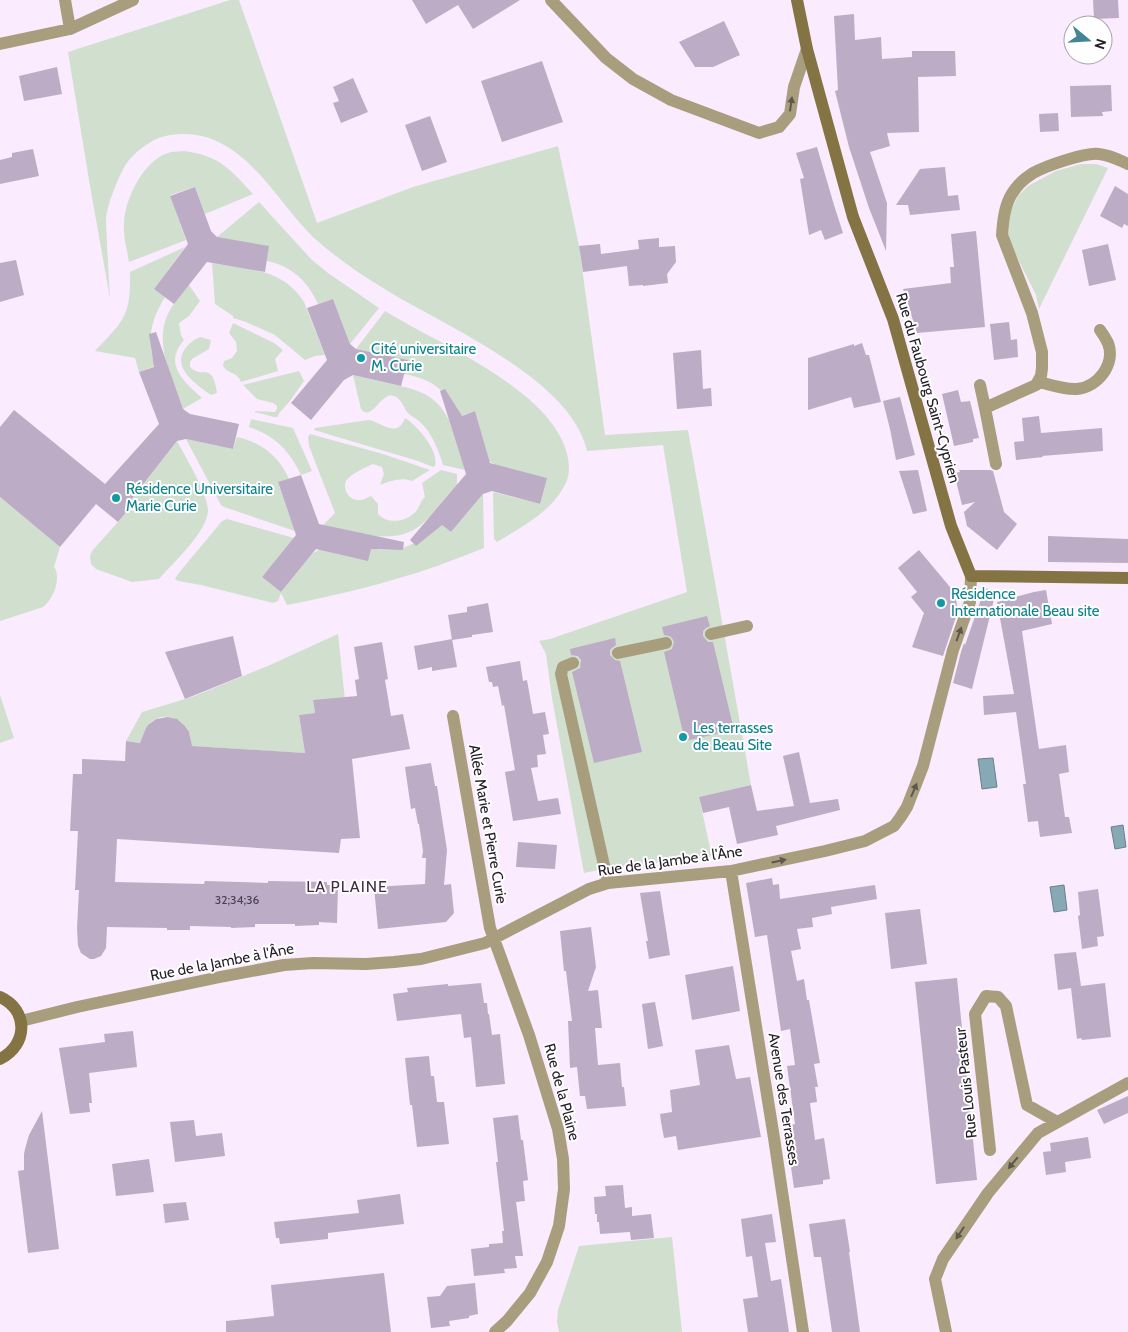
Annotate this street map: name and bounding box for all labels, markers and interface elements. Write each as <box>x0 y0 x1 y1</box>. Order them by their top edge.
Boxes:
north arrow <box>1063 15 1113 65</box>
text: N <box>1090 37 1110 52</box>
one-way arrow <box>788 95 796 111</box>
street label: Rue du Faubourg Saint-Cyprien <box>892 291 964 485</box>
place label: Cité universitaire M. Curie <box>371 340 476 375</box>
marker: Cité universitaire M. Curie <box>355 352 367 364</box>
place label: Résidence Universitaire Marie Curie <box>126 480 273 515</box>
marker: Résidence Universitaire Marie Curie <box>110 492 122 504</box>
place label: Résidence Internationale Beau site <box>951 585 1100 620</box>
marker: Résidence Internationale Beau site <box>935 597 947 609</box>
one-way arrow <box>955 626 963 641</box>
place label: Les terrasses de Beau Site <box>693 719 773 754</box>
marker: Les terrasses de Beau Site <box>677 731 689 743</box>
street label: Allée Marie et Pierre Curie <box>465 743 511 905</box>
one-way arrow <box>911 783 919 797</box>
street label: Rue de la Jambe à l'Âne <box>596 841 744 880</box>
one-way arrow <box>771 856 787 864</box>
district label: LA PLAINE <box>306 877 388 896</box>
house number: 32;34;36 <box>215 892 260 907</box>
street label: Rue de la Jambe à l'Âne <box>148 938 296 985</box>
street label: Rue Louis Pasteur <box>951 1027 981 1139</box>
street label: Avenue des Terrasses <box>765 1031 803 1167</box>
street label: Rue de la Plaine <box>540 1041 584 1143</box>
one-way arrow <box>1008 1157 1019 1169</box>
one-way arrow <box>955 1227 965 1240</box>

